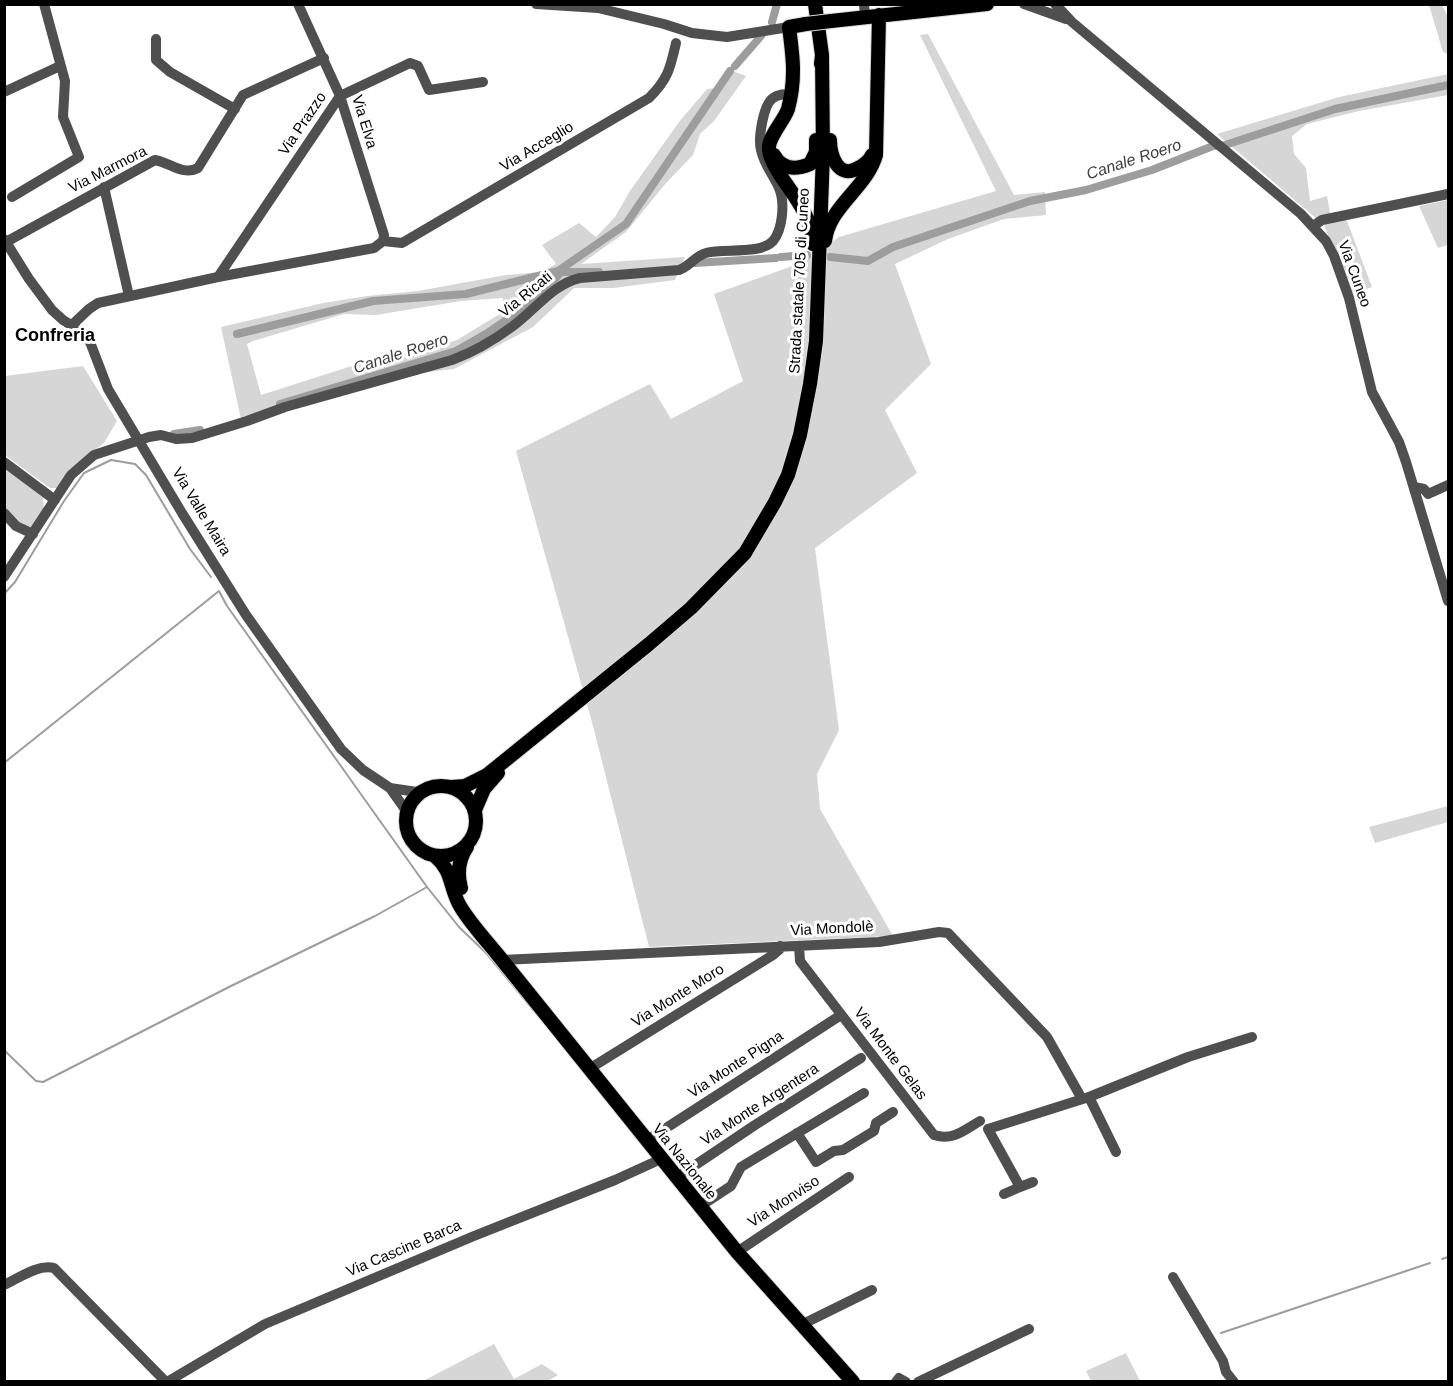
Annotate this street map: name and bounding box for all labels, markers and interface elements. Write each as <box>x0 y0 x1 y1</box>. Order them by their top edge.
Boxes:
street label: Via Prazzo <box>275 89 331 159</box>
street label: Via Elva <box>347 93 381 151</box>
street label: Via Acceglio <box>497 118 577 176</box>
water label: Canale Roero <box>1084 136 1184 184</box>
street label: Via Marmora <box>66 143 150 197</box>
street label: Strada statale 705 di Cuneo <box>786 188 814 374</box>
street label: Via Cuneo <box>1334 238 1374 310</box>
street label: Via Ricati <box>496 268 556 322</box>
district label: Confreria <box>15 325 95 347</box>
water label: Canale Roero <box>351 330 451 378</box>
street label: Via Valle Maira <box>168 465 234 559</box>
street label: Via Mondolè <box>790 918 874 940</box>
street label: Via Monte Moro <box>628 960 728 1032</box>
street label: Via Monte Gelas <box>850 1004 930 1104</box>
street label: Via Monte Pigna <box>685 1028 787 1102</box>
street label: Via Monte Argentera <box>698 1060 822 1150</box>
street label: Via Nazionale <box>648 1120 720 1204</box>
street label: Via Monviso <box>745 1172 823 1232</box>
street label: Via Cascine Barca <box>344 1217 464 1281</box>

